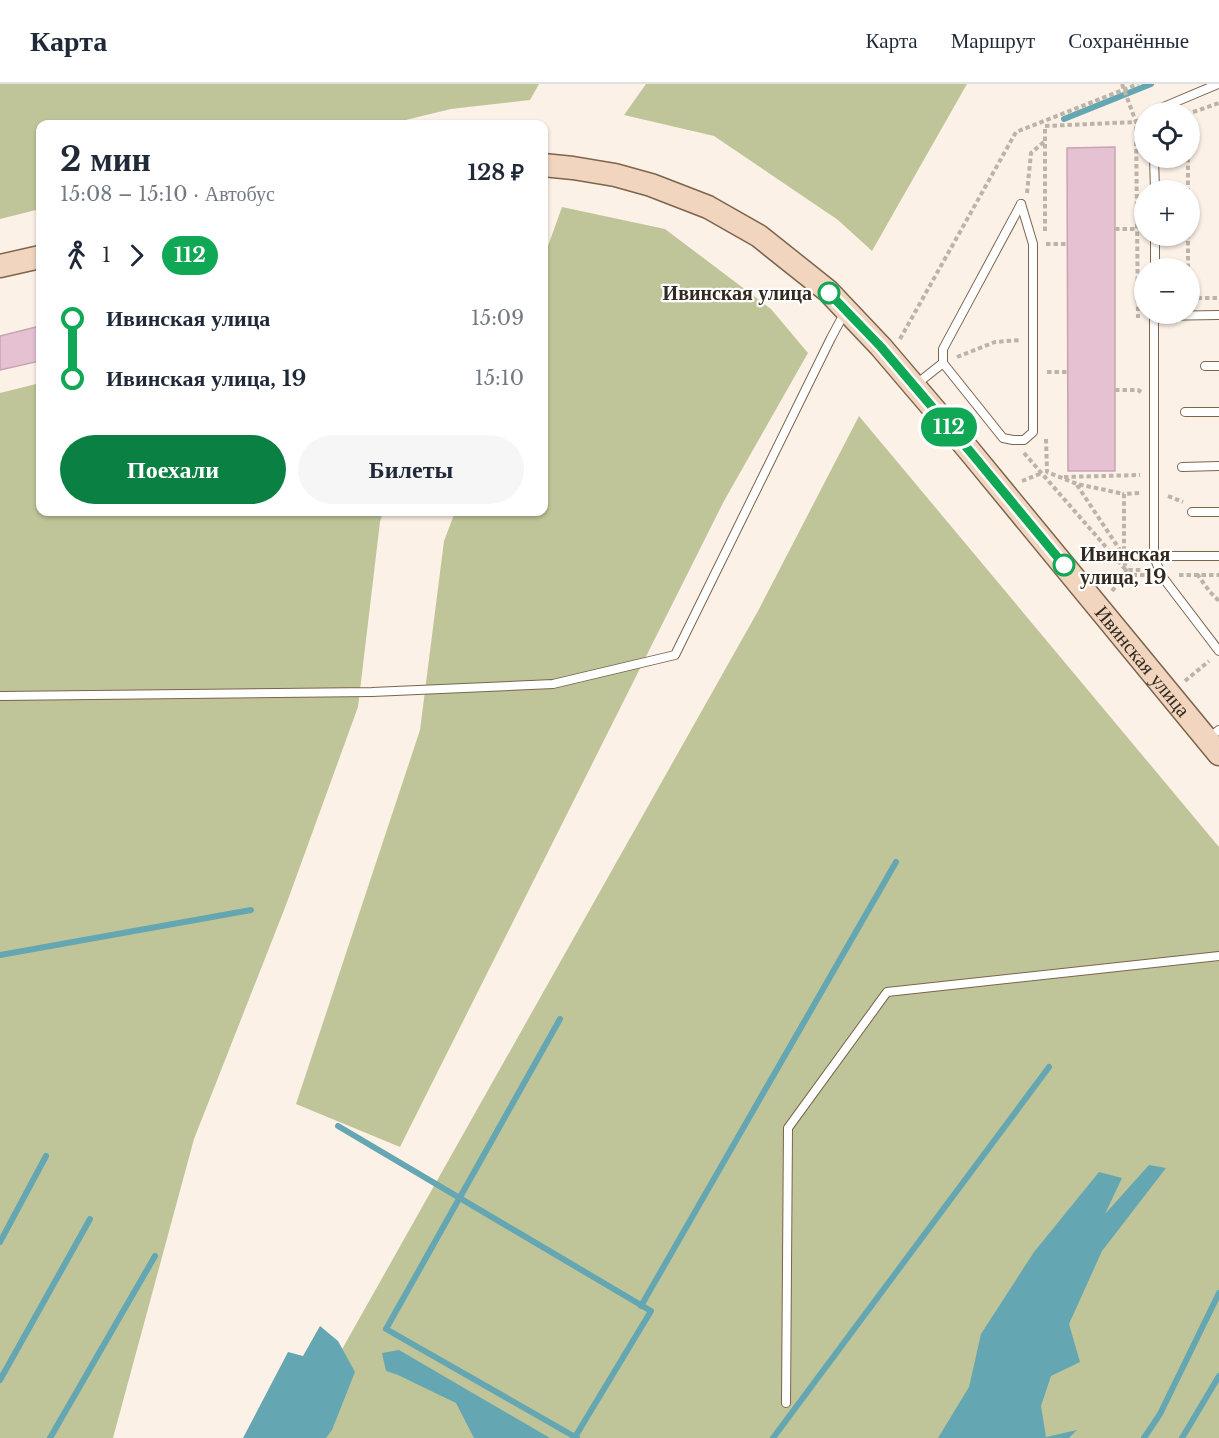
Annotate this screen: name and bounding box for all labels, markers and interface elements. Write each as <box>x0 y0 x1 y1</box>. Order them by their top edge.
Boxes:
text: Карта <box>30 24 107 59</box>
text: Карта <box>866 28 918 54</box>
text: Маршрут <box>951 28 1035 54</box>
text: Сохранённые <box>1068 28 1189 54</box>
map controls <box>1134 102 1200 324</box>
button: locate <box>1134 102 1200 168</box>
text: 2 мин <box>60 139 151 180</box>
text: 128 ₽ <box>467 159 524 186</box>
button: + <box>1134 180 1200 246</box>
text: 15:08 – 15:10 · Автобус <box>60 182 275 206</box>
icon: walk <box>60 239 93 272</box>
icon: forward <box>120 239 153 272</box>
text: 112 <box>174 242 206 268</box>
text: 1 <box>102 243 111 267</box>
button: − <box>1134 258 1200 324</box>
place label: Ивинская улица <box>663 281 812 305</box>
marker: Ивинская улица <box>818 282 840 304</box>
text: Ивинская улица <box>106 305 270 332</box>
text: 15:09 <box>471 306 524 330</box>
text: Ивинская улица, 19 <box>106 365 306 392</box>
text: 15:10 <box>475 366 524 390</box>
line badge: 112 <box>914 408 984 446</box>
text: 112 <box>933 414 965 440</box>
button: Поехали <box>60 435 286 504</box>
button: Билеты <box>298 435 524 504</box>
place label: Ивинская улица, 19 <box>1080 542 1171 589</box>
marker: Ивинская улица, 19 <box>1053 554 1075 576</box>
street label: Ивинская улица <box>1090 601 1195 722</box>

